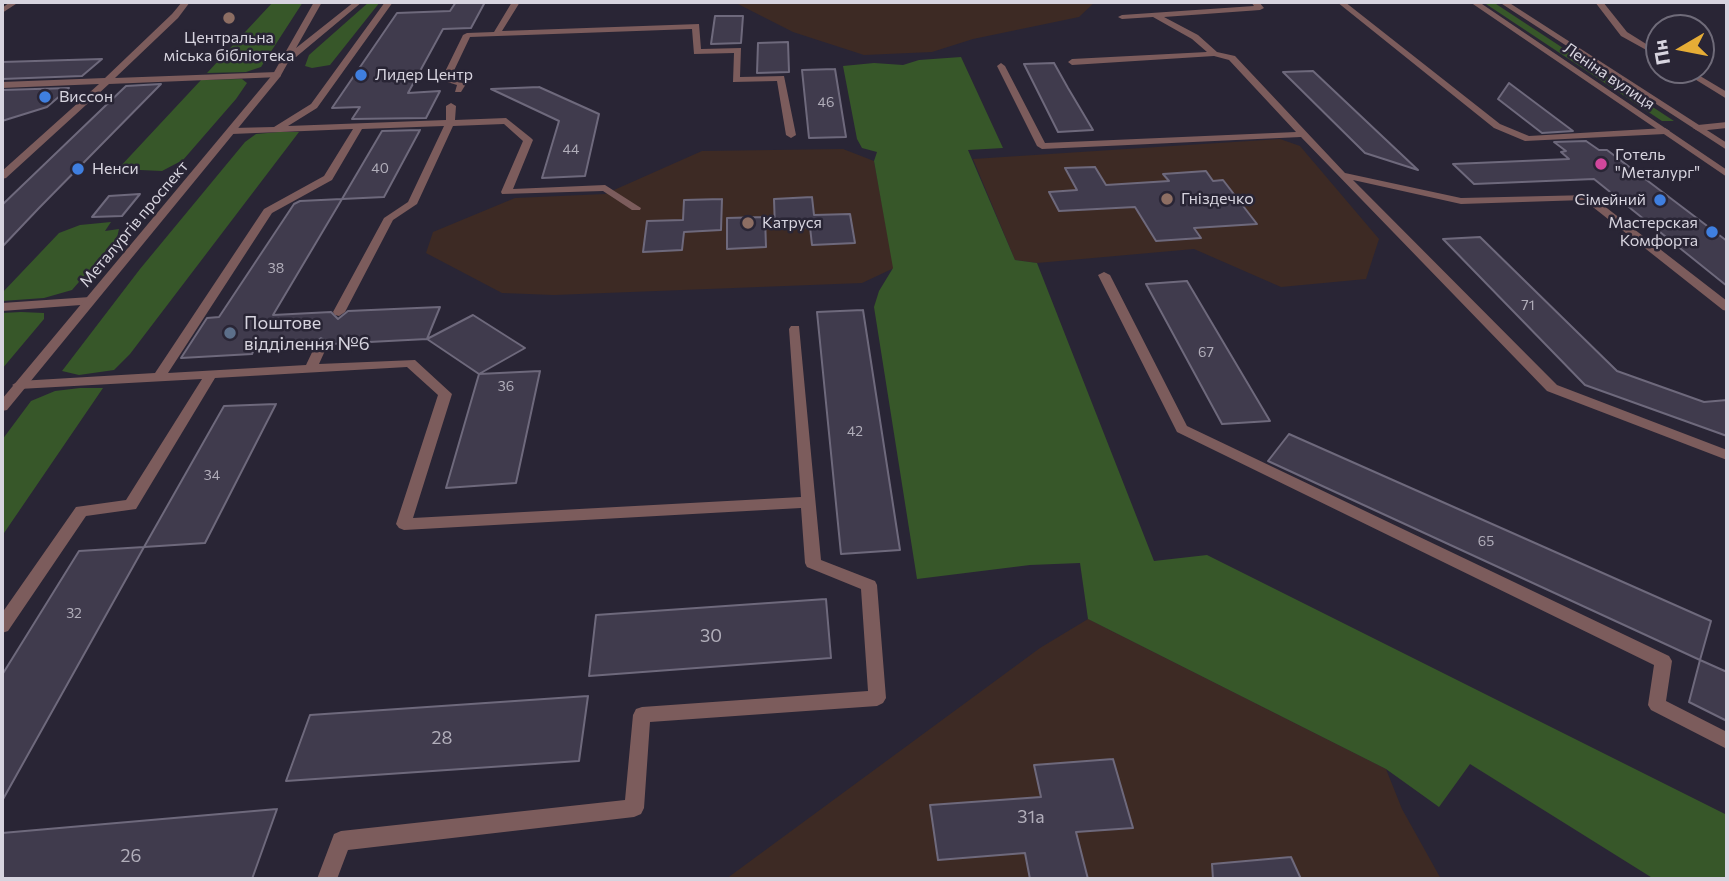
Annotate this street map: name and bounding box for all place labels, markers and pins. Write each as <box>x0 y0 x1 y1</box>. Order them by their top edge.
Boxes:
marker: Центральна міська бібліотека <box>221 10 237 26</box>
place label: Центральна міська бібліотека <box>164 28 294 66</box>
place label: Лидер Центр <box>375 65 473 85</box>
marker: Лидер Центр <box>353 67 369 83</box>
place label: Виссон <box>59 87 113 107</box>
marker: Виссон <box>37 89 53 105</box>
place label: Готель "Металург" <box>1615 145 1700 183</box>
marker: Готель "Металург" <box>1593 156 1609 172</box>
place label: Ненси <box>92 159 139 179</box>
marker: Ненси <box>70 161 86 177</box>
place label: Гніздечко <box>1181 189 1254 209</box>
place label: Сімейний <box>1574 190 1646 210</box>
marker: Гніздечко <box>1159 191 1175 207</box>
marker: Сімейний <box>1652 192 1668 208</box>
place label: Катруся <box>762 213 822 233</box>
place label: Мастерская Комфорта <box>1608 213 1698 251</box>
marker: Катруся <box>740 215 756 231</box>
marker: Мастерская Комфорта <box>1704 224 1720 240</box>
place label: Поштове відділення №6 <box>244 312 370 354</box>
marker: Поштове відділення №6 <box>222 325 238 341</box>

